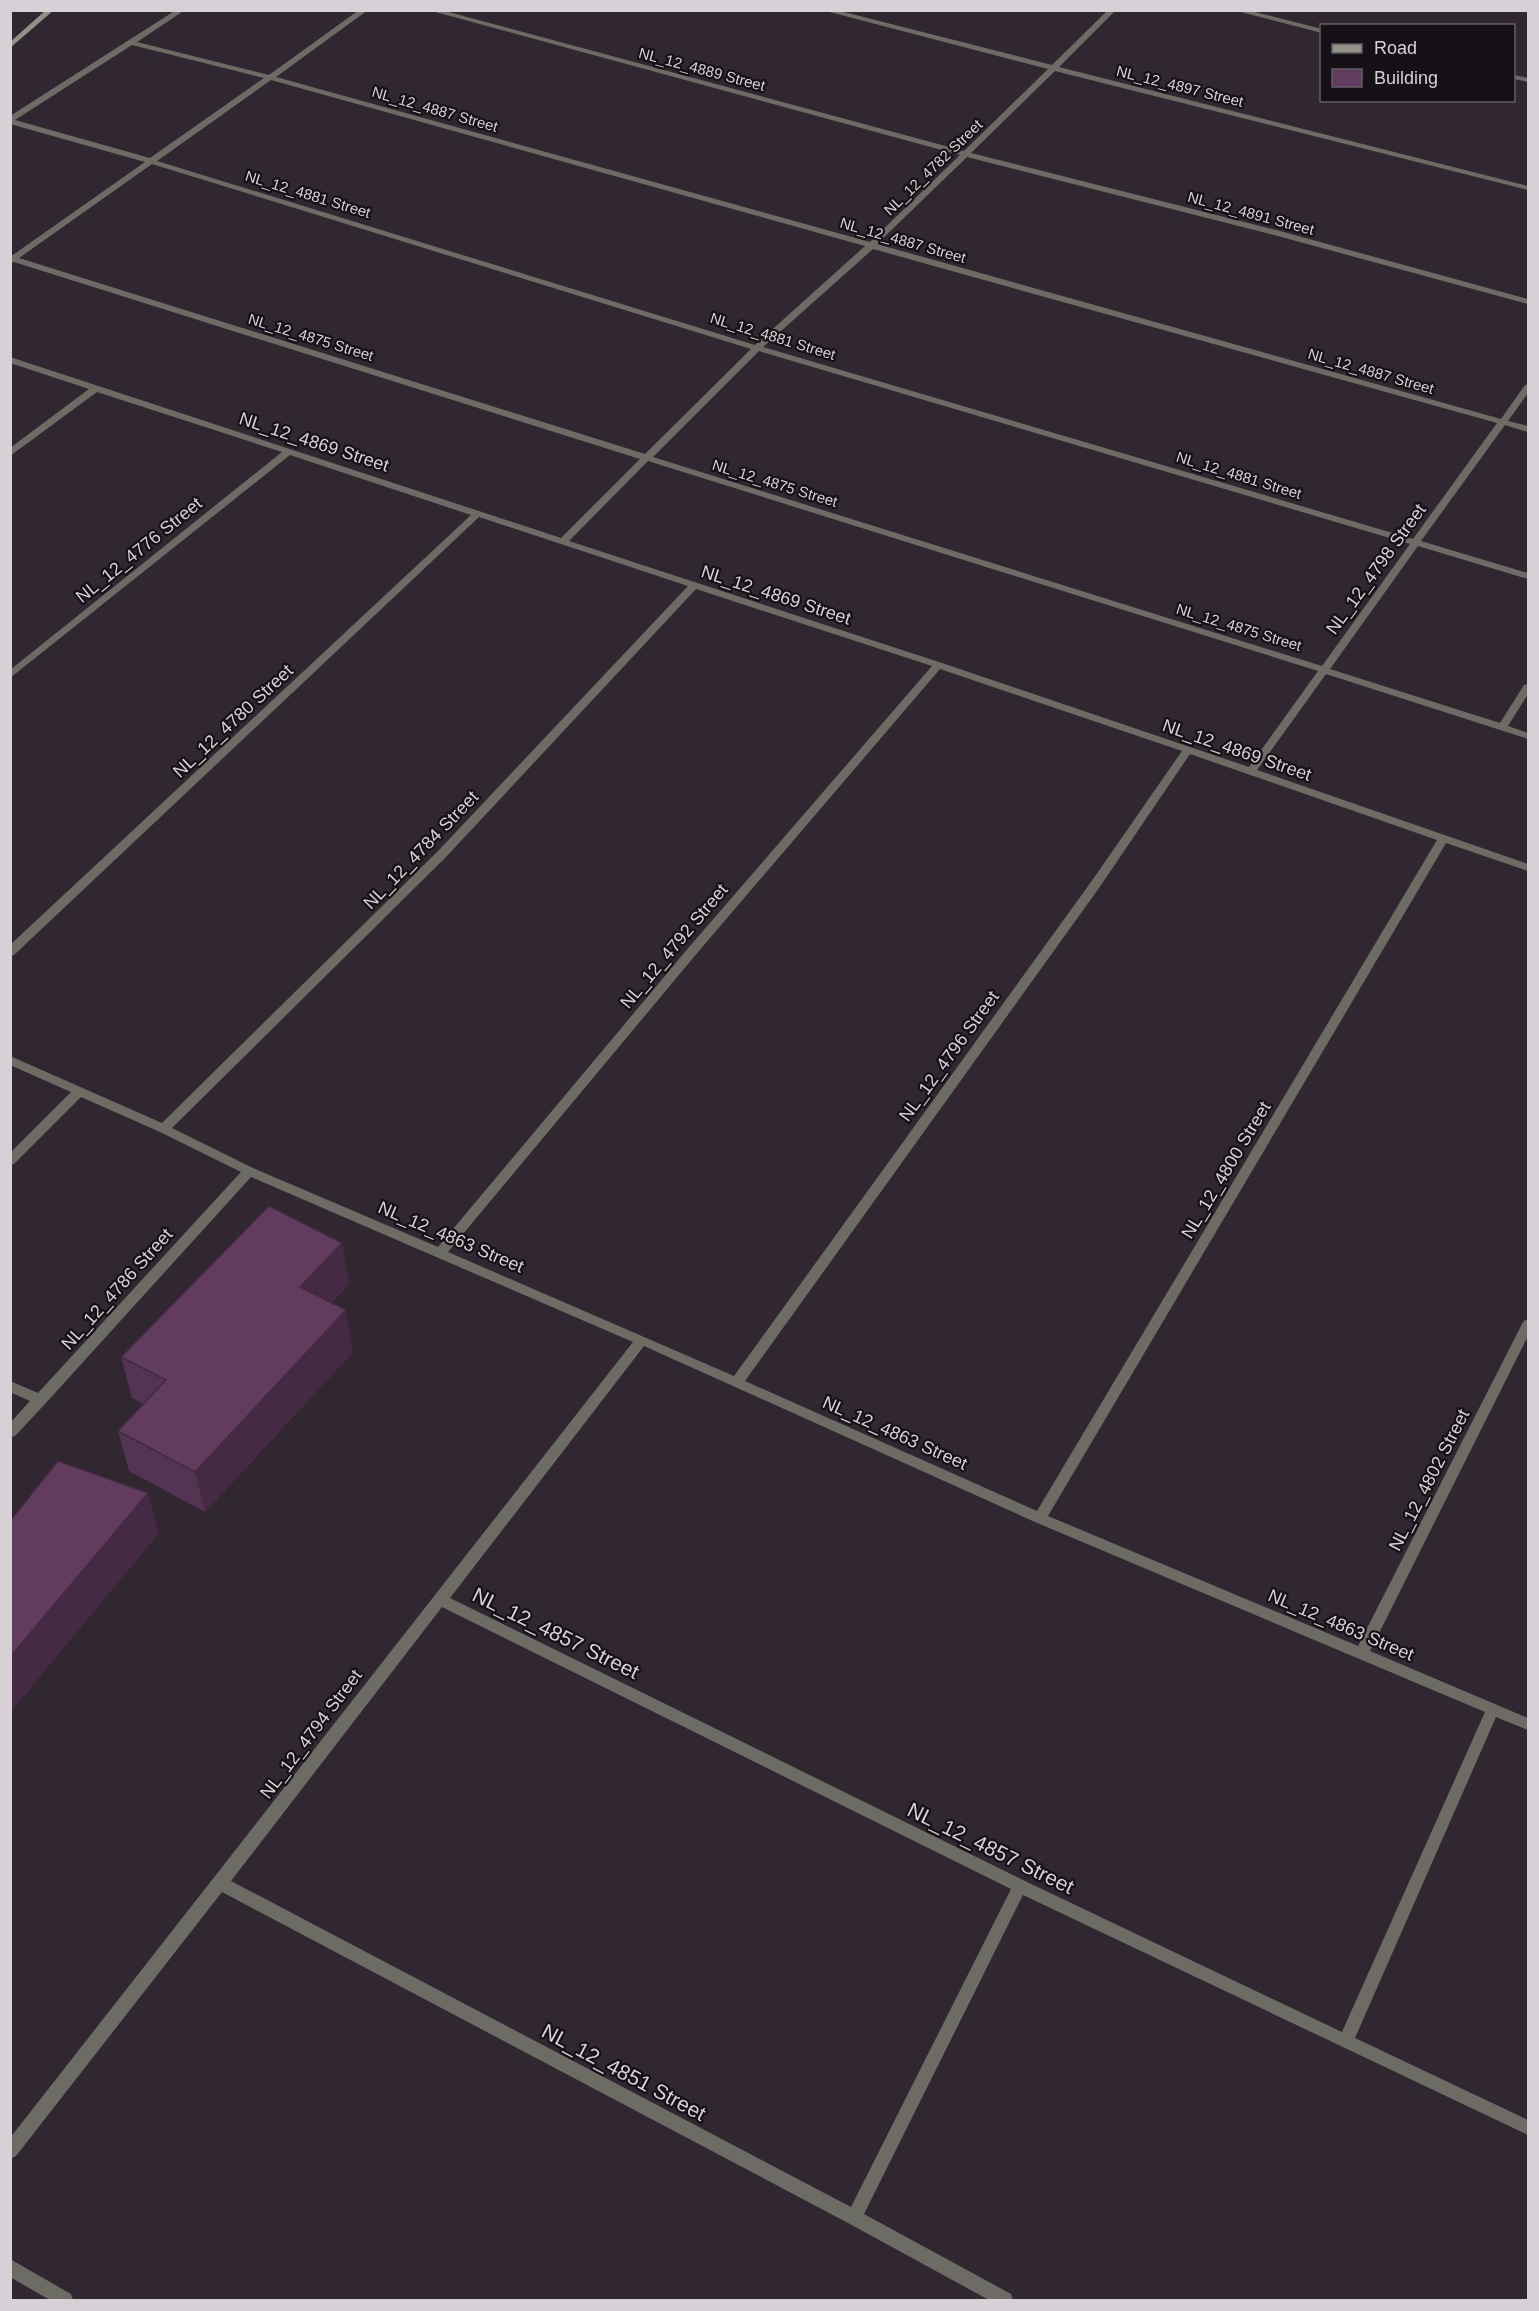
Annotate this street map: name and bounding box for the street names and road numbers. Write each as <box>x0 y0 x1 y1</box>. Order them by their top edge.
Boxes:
street label: NL_12_4889 Street <box>637 44 768 94</box>
street label: NL_12_4897 Street <box>1115 62 1246 110</box>
street label: NL_12_4887 Street <box>370 83 501 135</box>
street label: NL_12_4782 Street <box>880 115 986 218</box>
street label: NL_12_4881 Street <box>243 167 373 221</box>
street label: NL_12_4891 Street <box>1186 188 1317 238</box>
street label: NL_12_4887 Street <box>838 214 969 266</box>
street label: NL_12_4881 Street <box>708 309 838 363</box>
street label: NL_12_4875 Street <box>246 310 376 364</box>
street label: NL_12_4887 Street <box>1306 345 1437 397</box>
street label: NL_12_4869 Street <box>236 408 391 477</box>
street label: NL_12_4881 Street <box>1174 448 1304 502</box>
street label: NL_12_4875 Street <box>710 456 840 510</box>
street label: NL_12_4776 Street <box>72 493 207 608</box>
street label: NL_12_4798 Street <box>1322 500 1431 639</box>
street label: NL_12_4869 Street <box>698 561 853 630</box>
street label: NL_12_4875 Street <box>1174 600 1304 654</box>
street label: NL_12_4780 Street <box>169 660 298 782</box>
street label: NL_12_4869 Street <box>1160 715 1314 786</box>
street label: NL_12_4784 Street <box>360 787 483 914</box>
street label: NL_12_4792 Street <box>616 880 733 1013</box>
street label: NL_12_4796 Street <box>895 987 1004 1126</box>
street label: NL_12_4800 Street <box>1177 1098 1276 1243</box>
street label: NL_12_4863 Street <box>375 1197 527 1278</box>
street label: NL_12_4786 Street <box>57 1224 177 1354</box>
street label: NL_12_4863 Street <box>819 1392 970 1475</box>
street label: NL_12_4802 Street <box>1385 1406 1474 1555</box>
street label: NL_12_4857 Street <box>469 1583 643 1684</box>
street label: NL_12_4863 Street <box>1265 1585 1417 1666</box>
street label: NL_12_4794 Street <box>256 1666 367 1803</box>
street label: NL_12_4857 Street <box>904 1798 1078 1899</box>
street label: NL_12_4851 Street <box>538 2019 710 2126</box>

